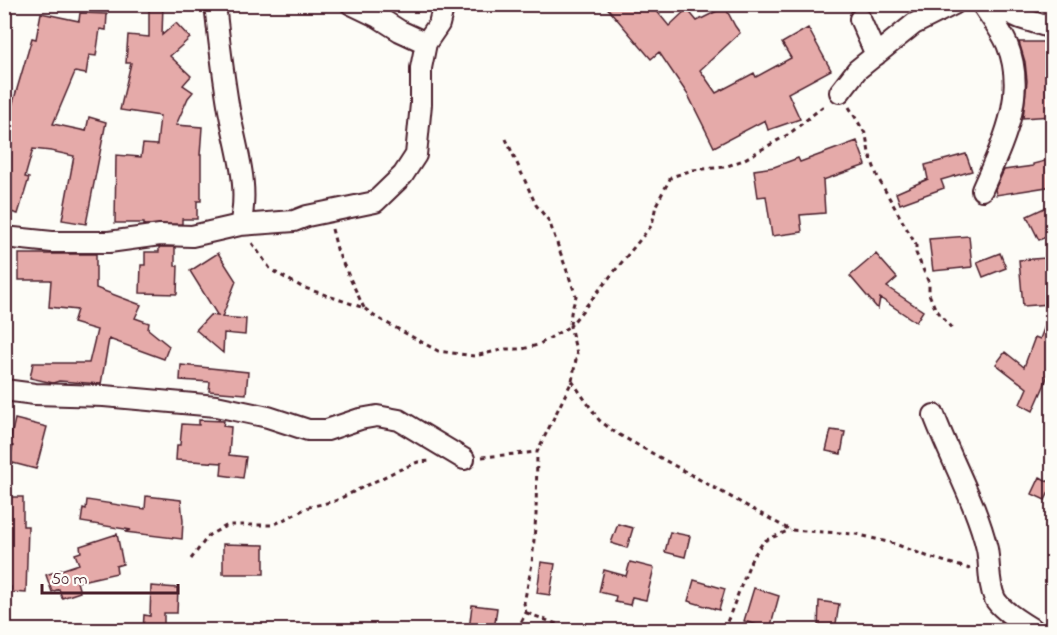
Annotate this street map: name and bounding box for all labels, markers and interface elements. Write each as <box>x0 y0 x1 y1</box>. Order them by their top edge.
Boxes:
scale bar <box>42 557 178 595</box>
text: 50 m <box>51 567 88 593</box>

